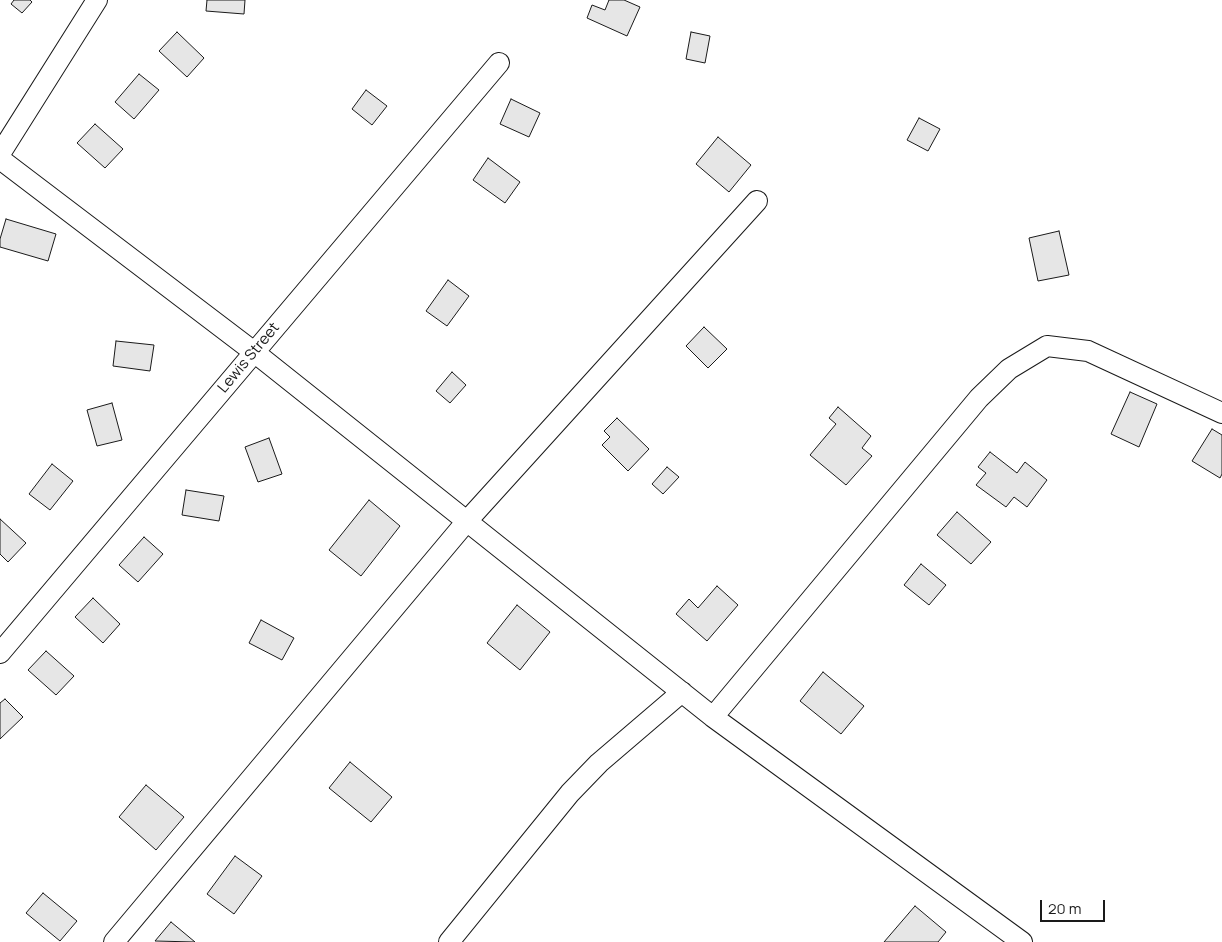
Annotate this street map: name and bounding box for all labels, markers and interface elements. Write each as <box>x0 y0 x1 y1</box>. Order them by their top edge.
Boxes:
street label: Lewis Street <box>214 319 284 397</box>
scale bar <box>1042 890 1107 922</box>
text: 20 m <box>1048 898 1081 919</box>

